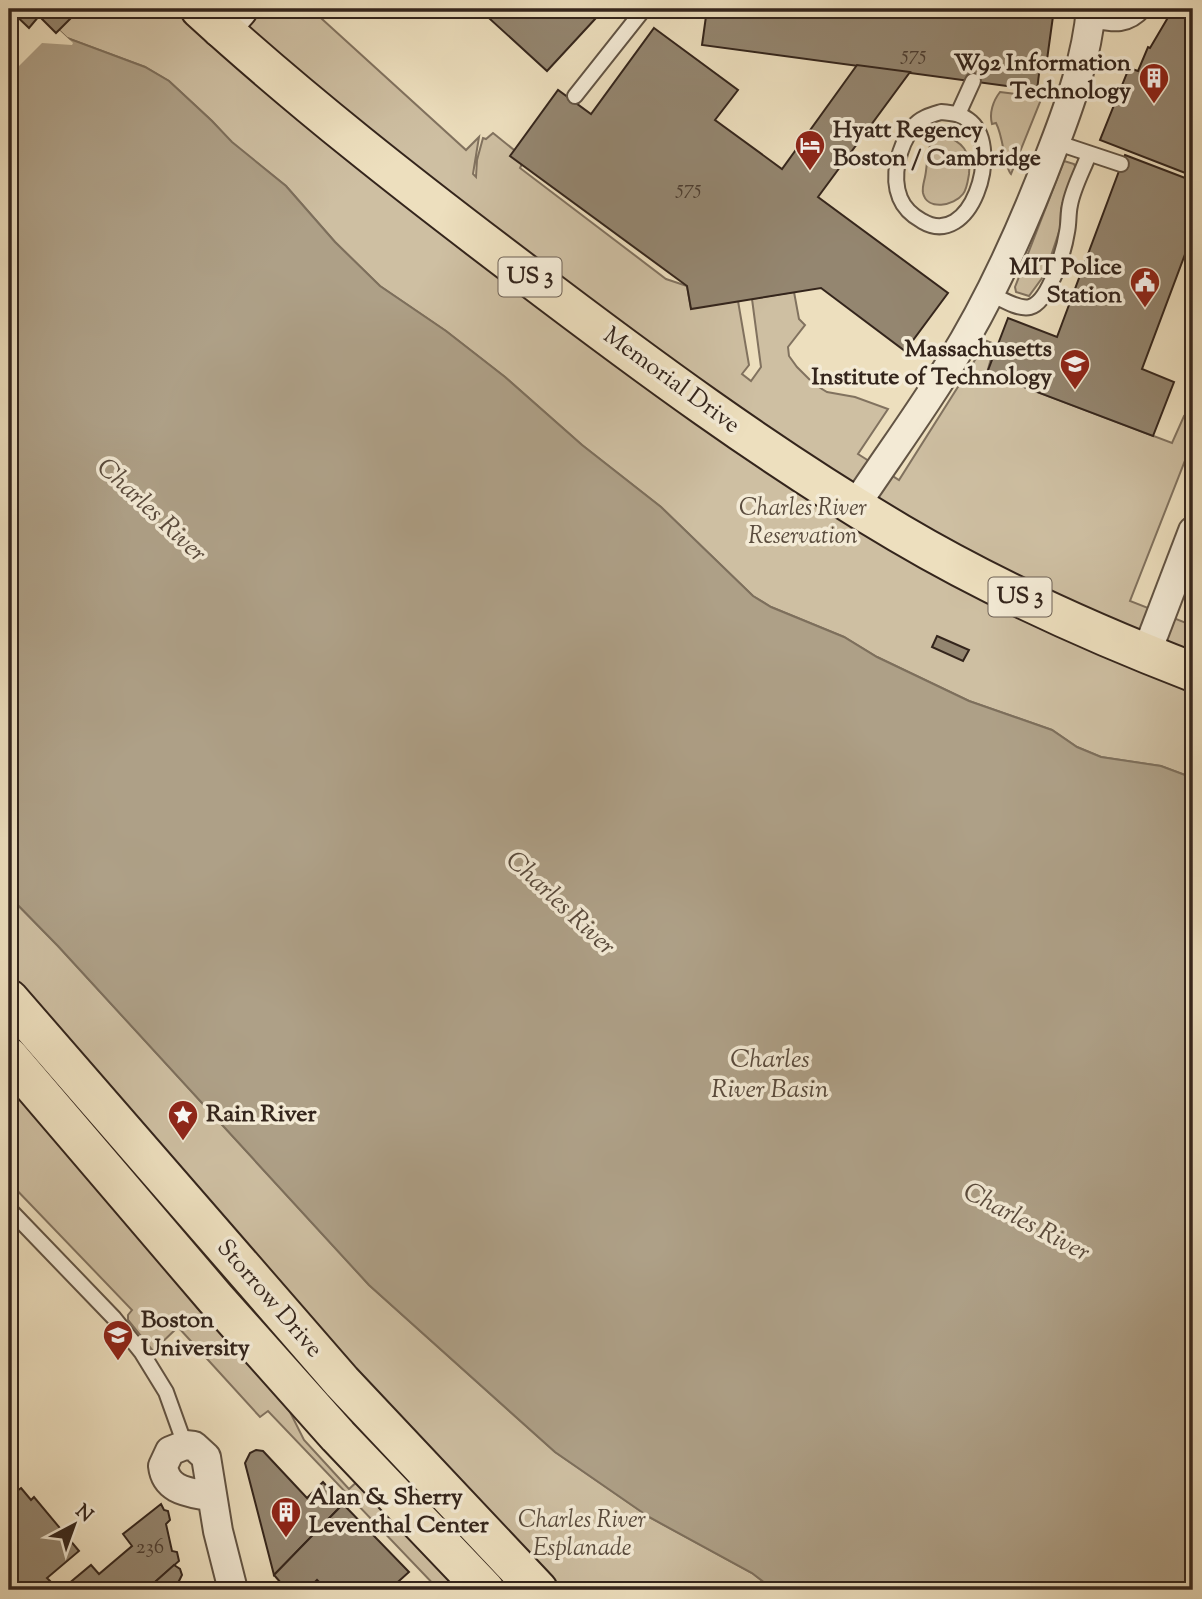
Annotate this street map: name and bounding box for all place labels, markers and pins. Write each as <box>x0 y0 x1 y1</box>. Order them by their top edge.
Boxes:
place label: W92 Information Technology <box>954 47 1132 109</box>
building icon: W92 Information Technology <box>1137 61 1171 105</box>
place label: Hyatt Regency Boston / Cambridge <box>833 114 1041 176</box>
hotel icon: Hyatt Regency Boston / Cambridge <box>793 128 827 172</box>
place label: MIT Police Station <box>1009 251 1123 313</box>
public building icon: MIT Police Station <box>1128 265 1162 309</box>
place label: Massachusetts Institute of Technology <box>812 333 1052 395</box>
school or university icon: Massachusetts Institute of Technology <box>1058 347 1092 391</box>
place icon: Rain River <box>166 1098 200 1142</box>
place label: Rain River <box>206 1098 317 1132</box>
place label: Boston University <box>141 1304 250 1366</box>
school or university icon: Boston University <box>101 1318 135 1362</box>
place label: Alan & Sherry Leventhal Center <box>309 1481 490 1543</box>
building icon: Alan & Sherry Leventhal Center <box>269 1495 303 1539</box>

